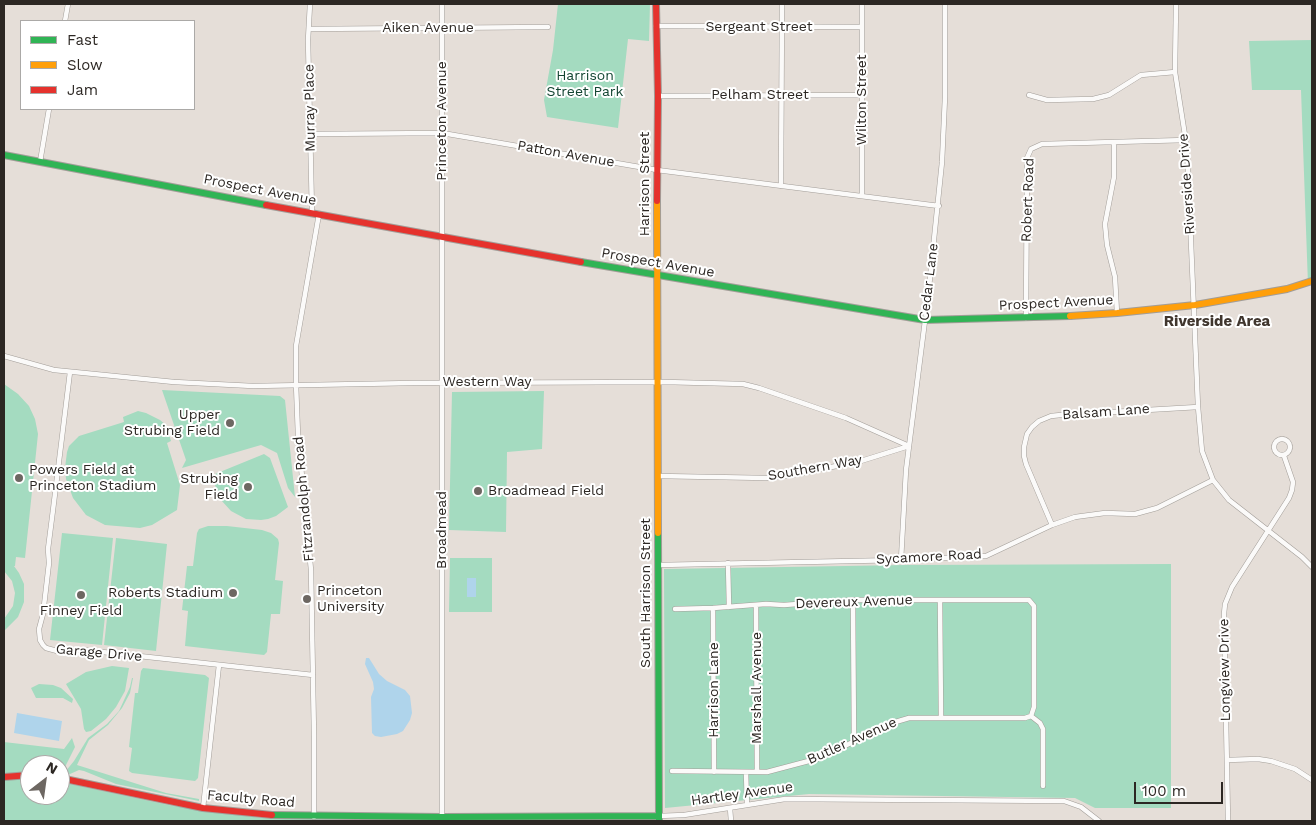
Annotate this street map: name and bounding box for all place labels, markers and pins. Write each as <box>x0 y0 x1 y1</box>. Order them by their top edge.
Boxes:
place label: Upper Strubing Field <box>124 407 220 440</box>
marker: Upper Strubing Field <box>224 417 236 429</box>
place label: Powers Field at Princeton Stadium <box>29 462 156 494</box>
place label: Strubing Field <box>180 471 238 504</box>
marker: Powers Field at Princeton Stadium <box>13 472 25 484</box>
marker: Strubing Field <box>242 481 254 493</box>
place label: Broadmead Field <box>488 483 604 499</box>
marker: Broadmead Field <box>472 485 484 497</box>
place label: Princeton University <box>317 583 384 616</box>
place label: Roberts Stadium <box>108 585 223 601</box>
marker: Roberts Stadium <box>227 587 239 599</box>
marker: Finney Field <box>75 589 87 601</box>
marker: Princeton University <box>301 593 313 605</box>
place label: Finney Field <box>40 603 122 619</box>

